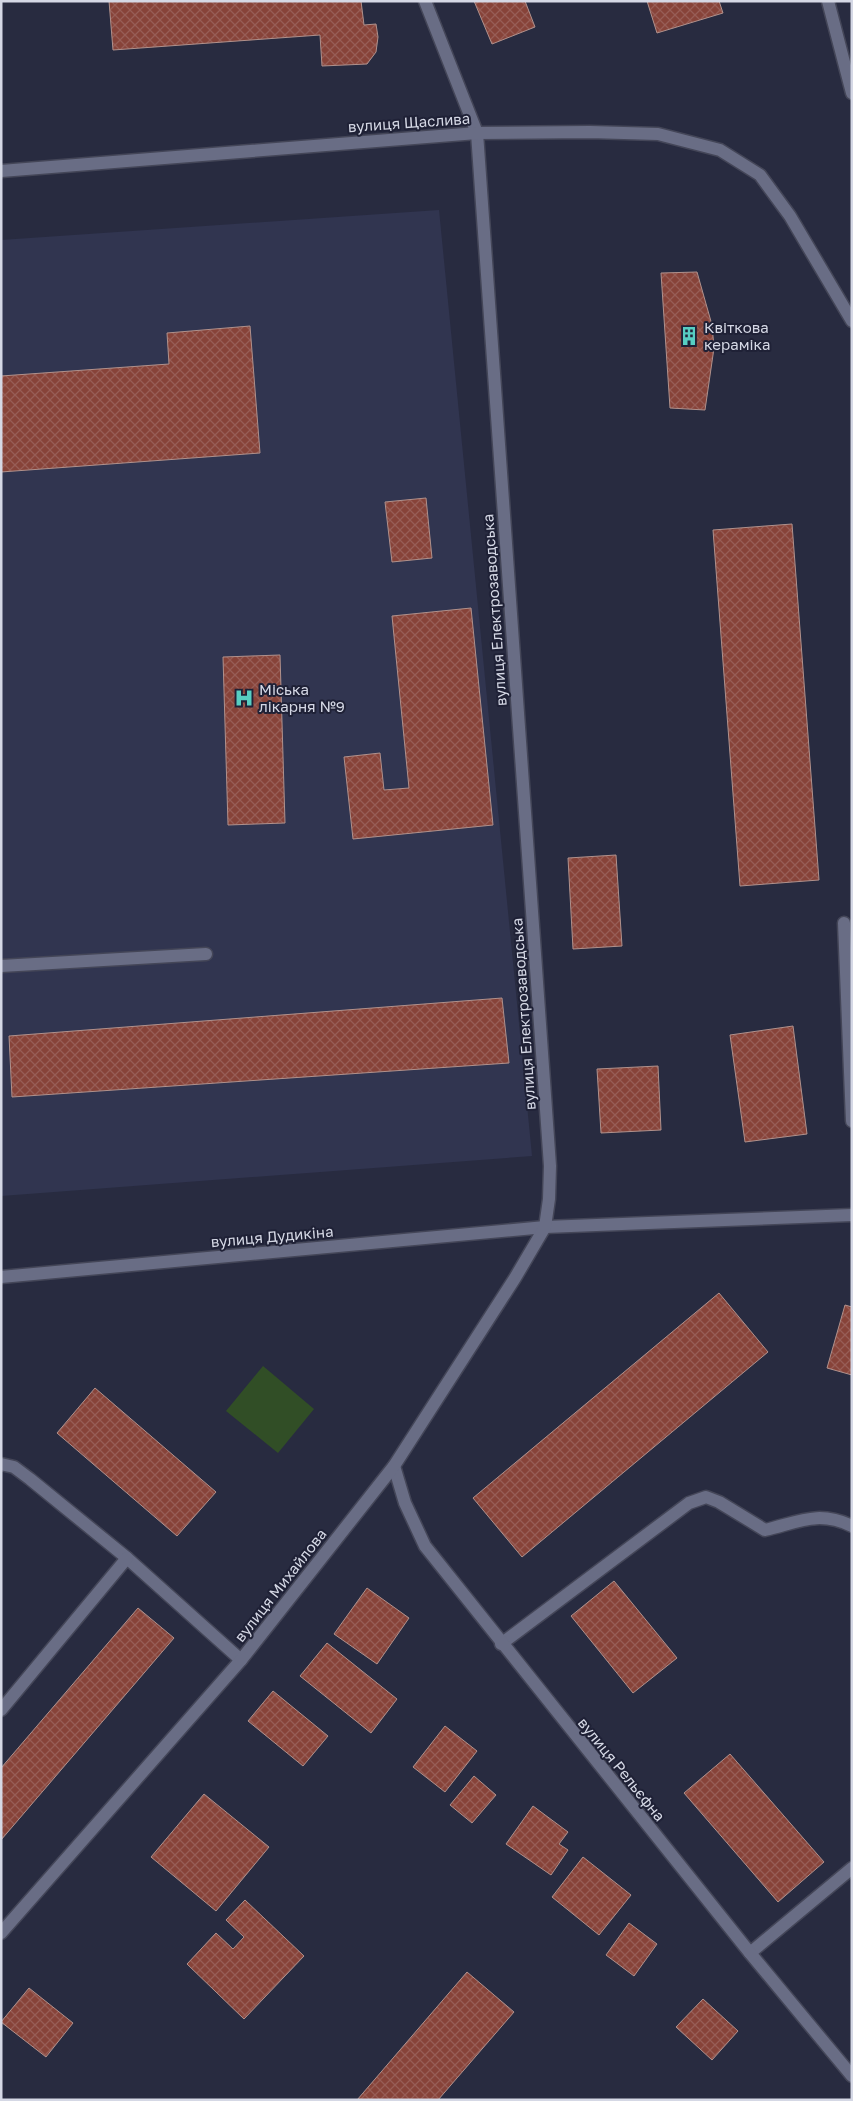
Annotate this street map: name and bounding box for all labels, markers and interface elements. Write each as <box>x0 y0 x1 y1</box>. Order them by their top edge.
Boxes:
street label: вулиця Щаслива <box>347 109 471 135</box>
place label: Квіткова кераміка <box>704 318 771 353</box>
building icon: Квіткова кераміка <box>678 325 700 347</box>
street label: вулиця Електрозаводська <box>478 513 510 707</box>
place label: Міська лікарня №9 <box>259 680 345 715</box>
hospital icon: Міська лікарня №9 <box>233 687 255 709</box>
street label: вулиця Електрозаводська <box>507 917 539 1111</box>
street label: вулиця Дудикіна <box>210 1222 334 1250</box>
street label: вулиця Михайлова <box>230 1525 330 1645</box>
street label: вулиця Рельєфна <box>575 1714 669 1824</box>

